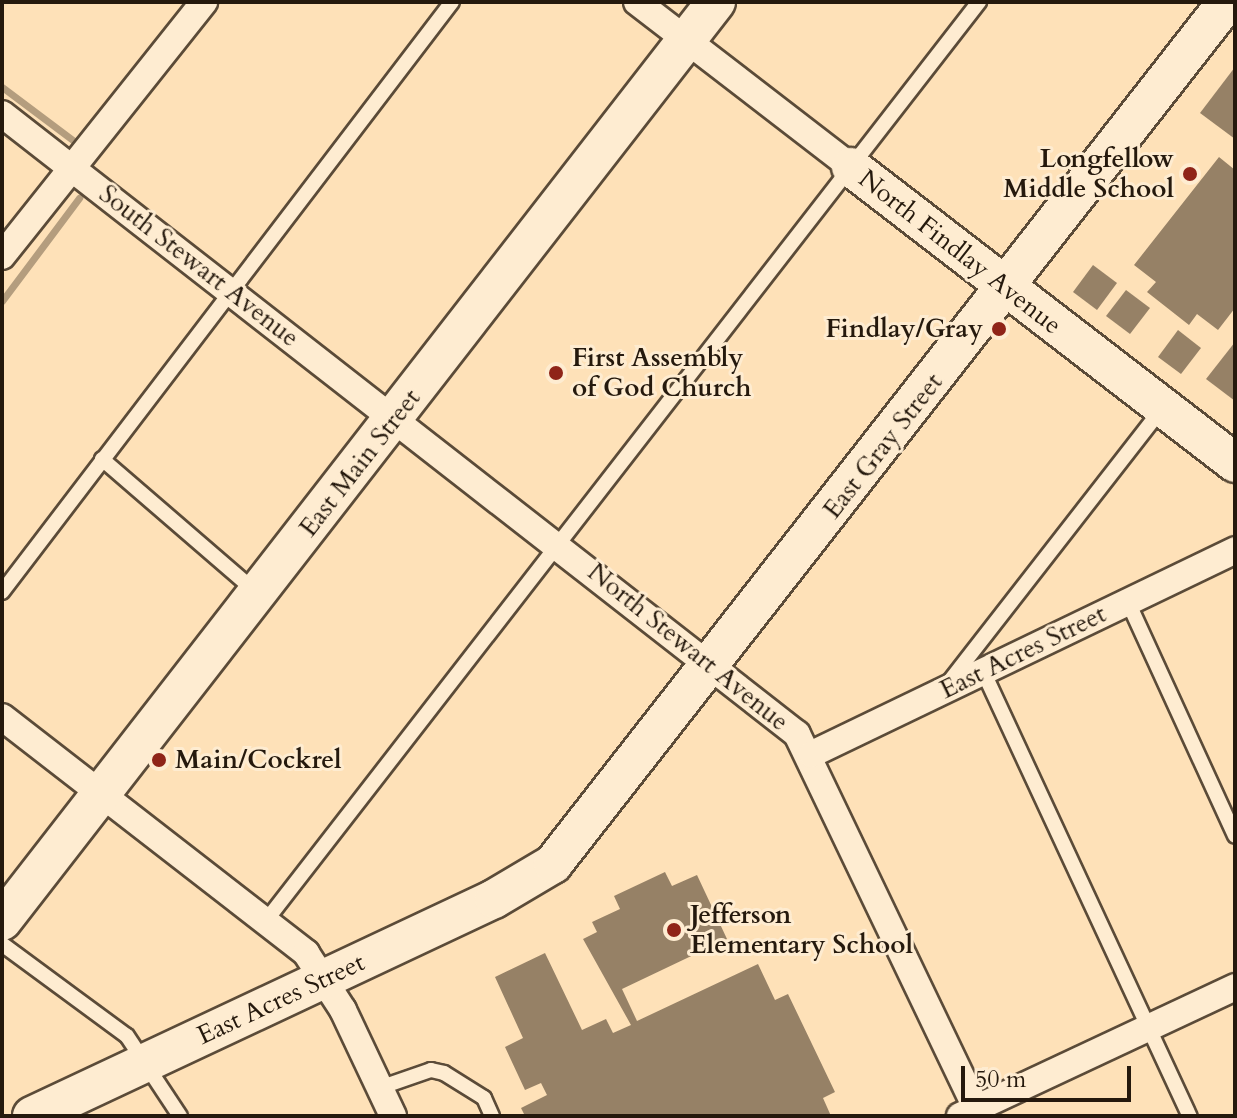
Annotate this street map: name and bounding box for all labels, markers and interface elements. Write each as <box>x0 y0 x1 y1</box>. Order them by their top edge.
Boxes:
place label: Longfellow Middle School <box>1003 143 1174 204</box>
street label: North Findlay Avenue <box>852 163 1068 341</box>
marker: Longfellow Middle School <box>1181 165 1199 183</box>
street label: South Stewart Avenue <box>93 178 305 354</box>
place label: Findlay/Gray <box>826 313 983 345</box>
marker: Findlay/Gray <box>990 320 1008 338</box>
place label: First Assembly of God Church <box>572 342 752 404</box>
marker: First Assembly of God Church <box>547 364 565 382</box>
street label: East Gray Street <box>817 367 949 525</box>
street label: East Main Street <box>293 383 427 543</box>
street label: North Stewart Avenue <box>581 556 795 738</box>
street label: East Acres Street <box>935 598 1111 706</box>
place label: Main/Cockrel <box>175 744 342 776</box>
marker: Main/Cockrel <box>150 751 168 769</box>
place label: Jefferson Elementary School <box>690 899 913 960</box>
marker: Jefferson Elementary School <box>665 921 683 939</box>
street label: East Acres Street <box>192 947 370 1051</box>
scale bar <box>965 1050 1135 1100</box>
text: 50 m <box>975 1063 1026 1096</box>

